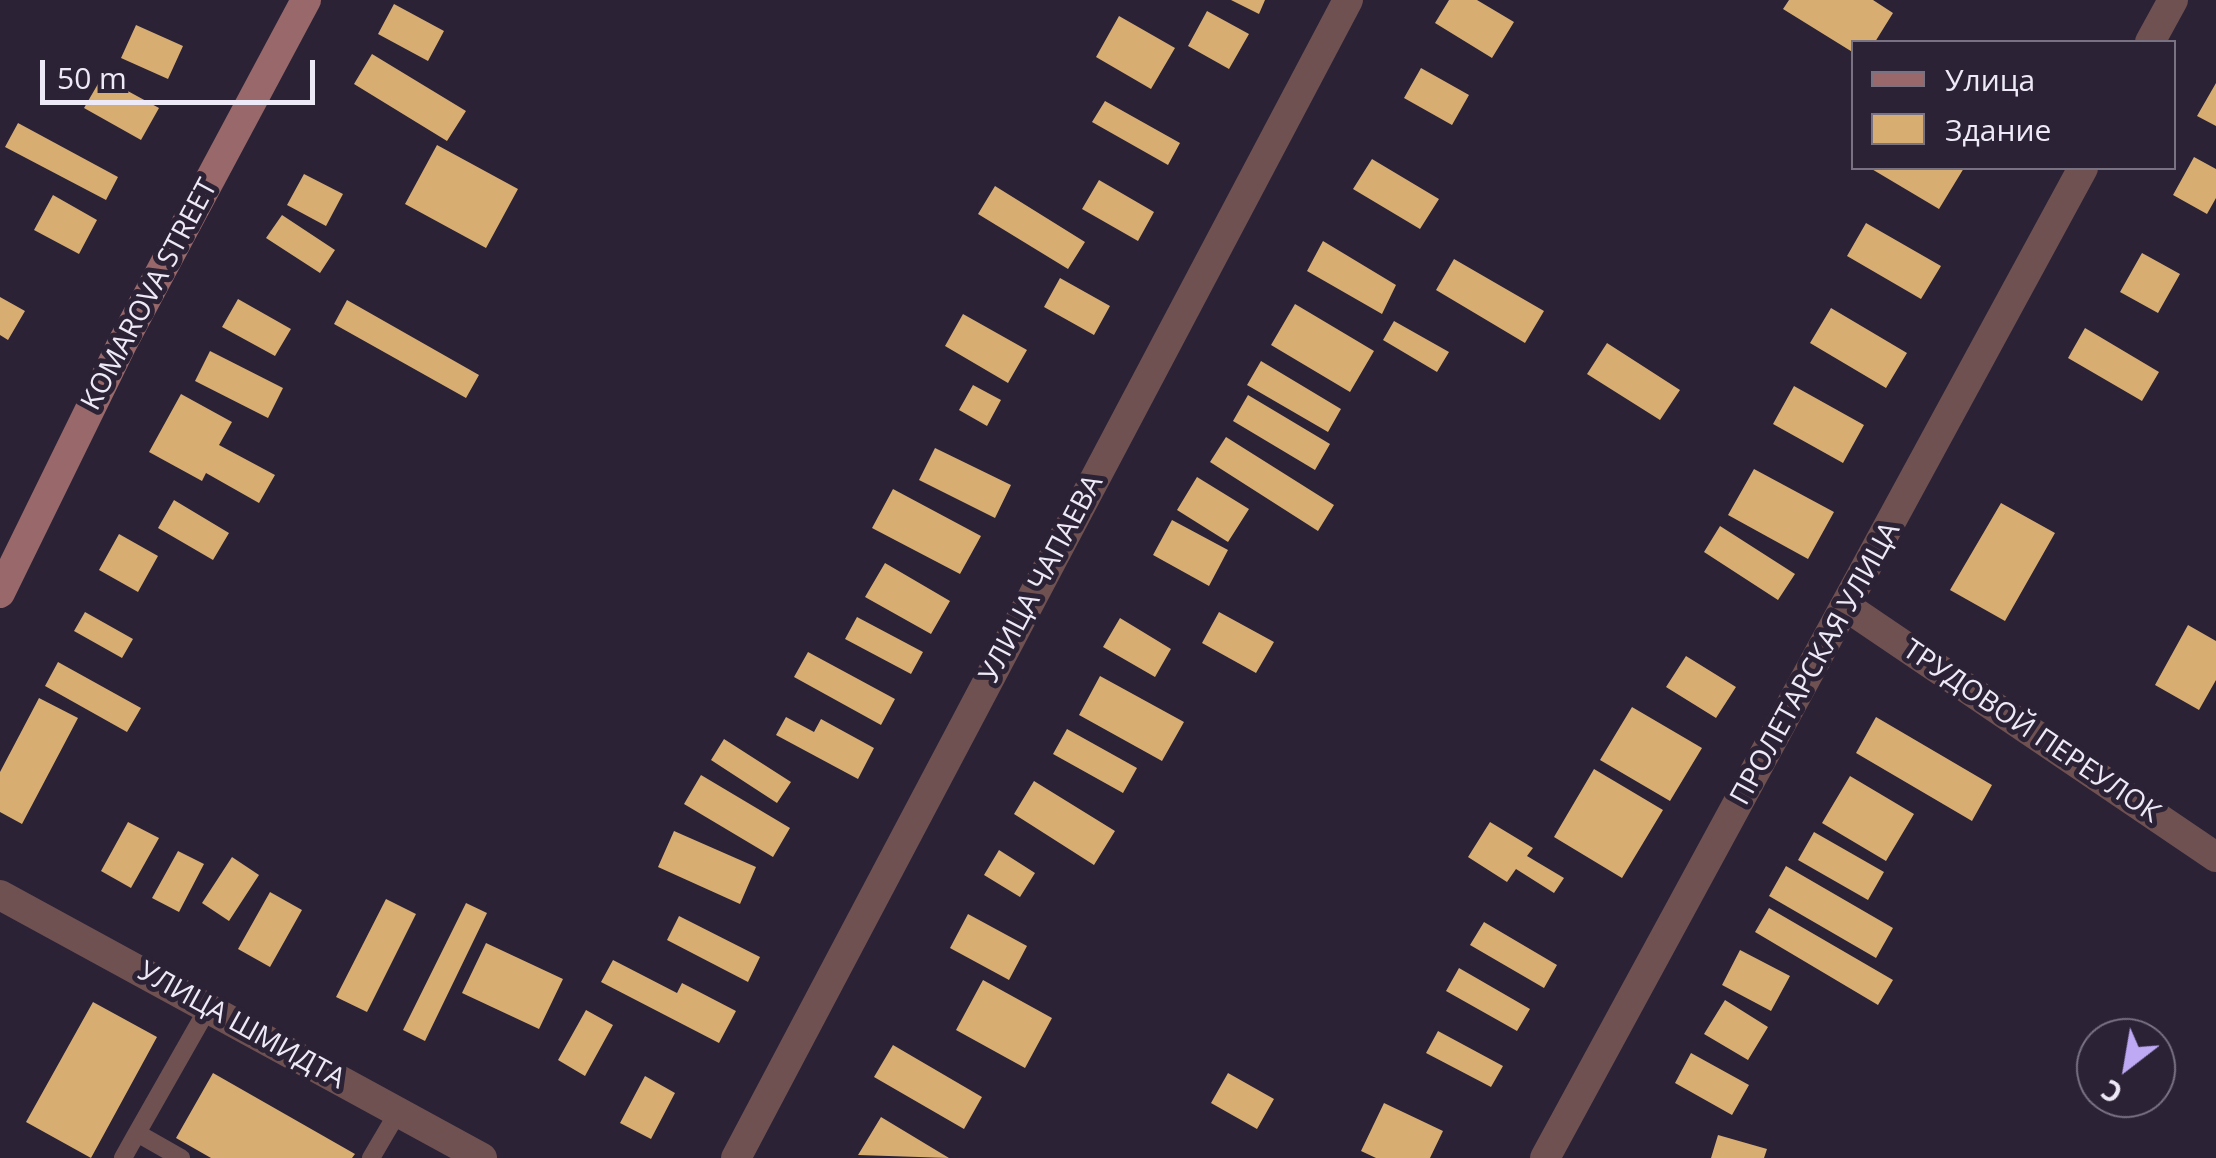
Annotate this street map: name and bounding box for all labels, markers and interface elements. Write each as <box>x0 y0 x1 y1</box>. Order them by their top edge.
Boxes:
scale bar <box>45 40 320 102</box>
legend <box>1851 40 2176 170</box>
text: 50 m <box>57 57 127 98</box>
text: Улица <box>1945 59 2035 100</box>
text: Здание <box>1945 109 2051 150</box>
street label: KOMAROVA STREET <box>75 174 225 416</box>
street label: УЛИЦА ЧАПАЕВА <box>973 469 1111 689</box>
street label: ПРОЛЕТАРСКАЯ УЛИЦА <box>1724 517 1908 811</box>
street label: ТРУДОВОЙ ПЕРЕУЛОК <box>1896 633 2166 831</box>
street label: УЛИЦА ШМИДТА <box>132 955 350 1097</box>
north arrow <box>2076 1018 2176 1118</box>
text: С <box>2094 1071 2129 1113</box>

